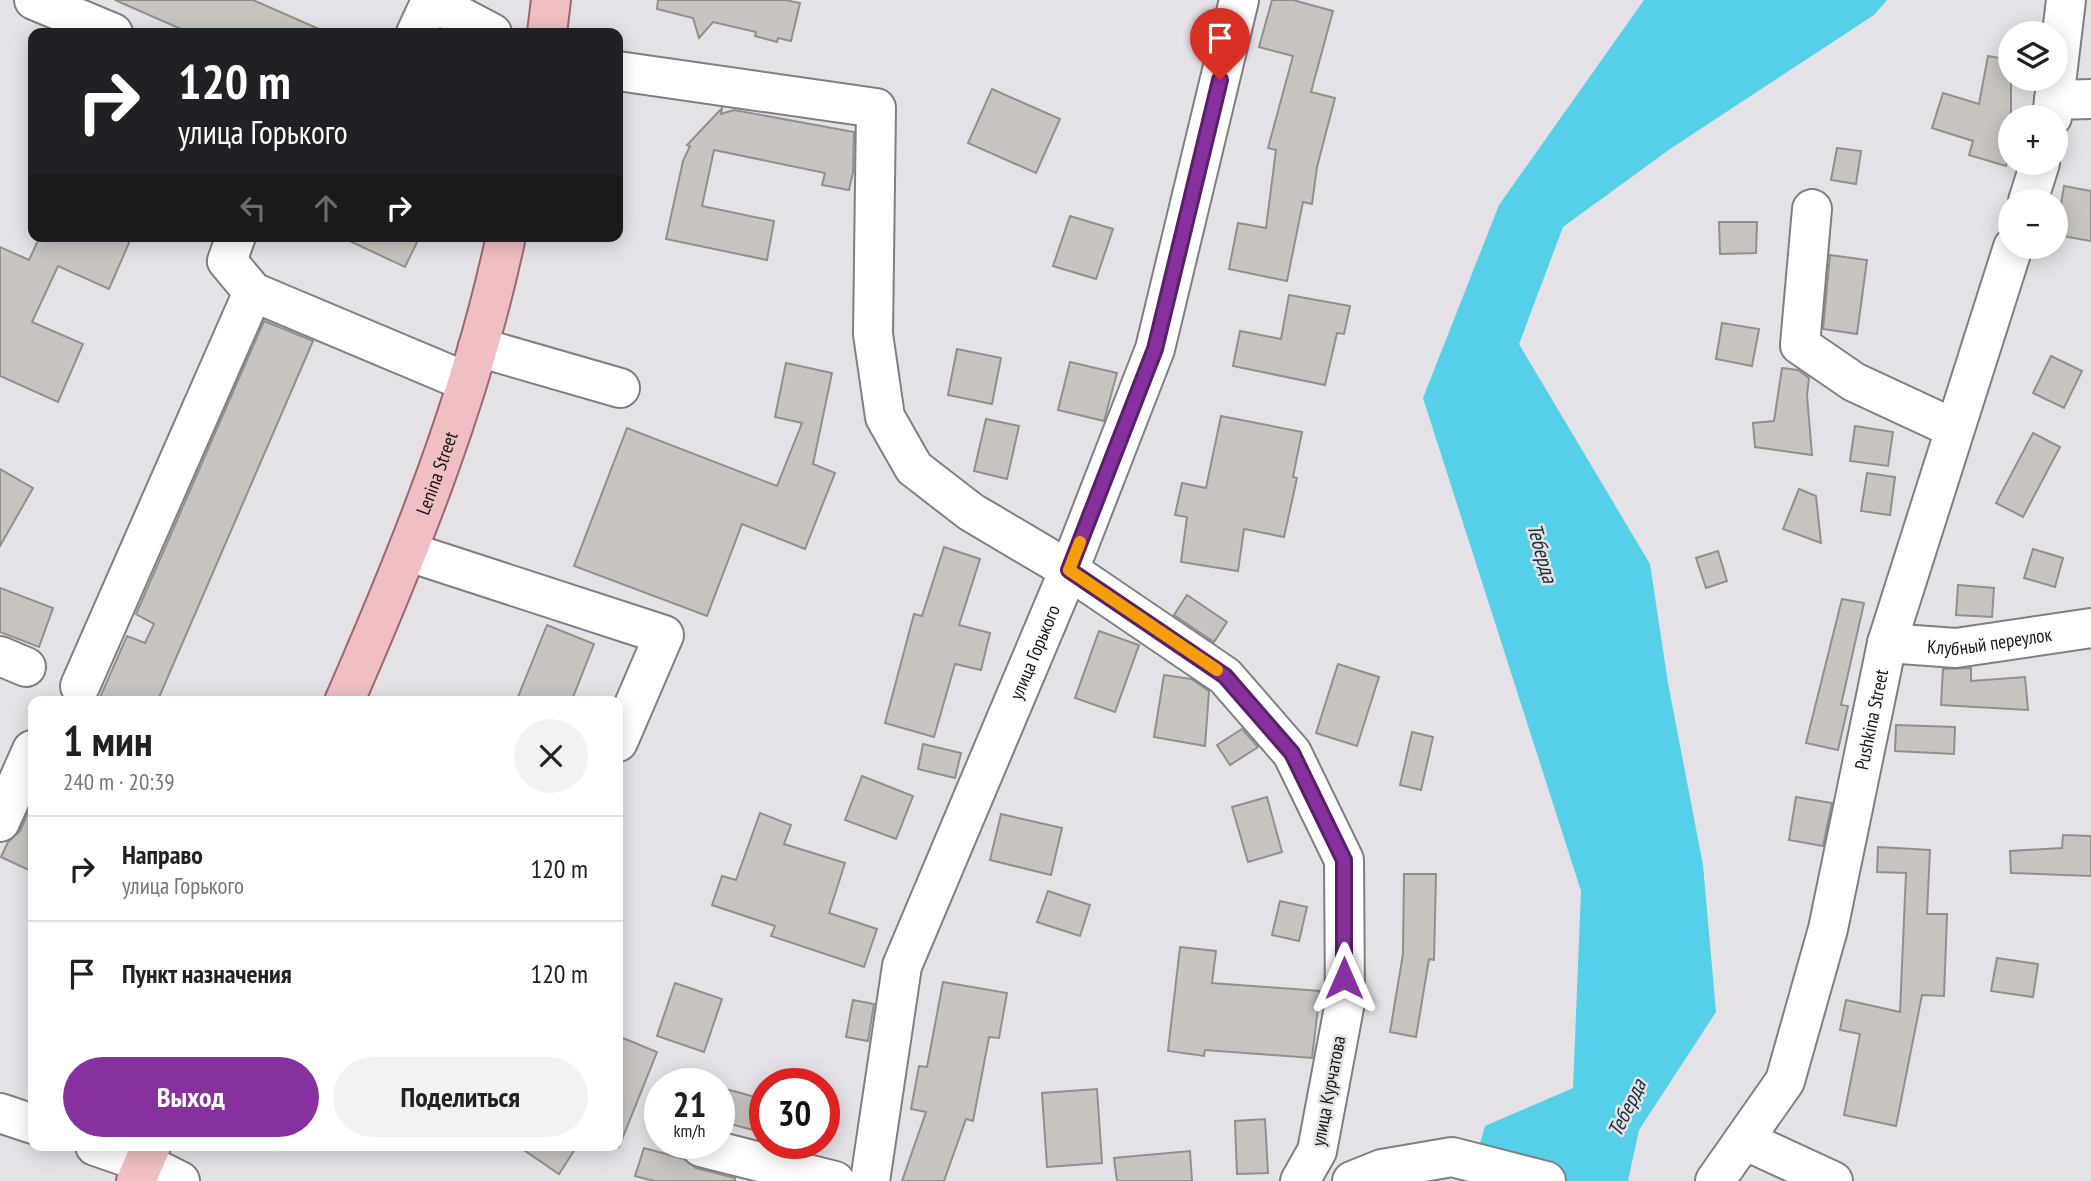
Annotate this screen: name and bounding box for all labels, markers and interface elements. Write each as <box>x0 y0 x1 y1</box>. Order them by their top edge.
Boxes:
pin <box>1190 8 1250 80</box>
icon: arrive <box>1201 19 1239 57</box>
map controls <box>1998 21 2068 259</box>
button: layers <box>1998 21 2068 91</box>
text: 120 m <box>178 49 291 113</box>
icon: right <box>63 56 154 147</box>
button: + <box>1998 105 2068 175</box>
text: улица Горького <box>178 111 348 153</box>
icon: left <box>234 189 272 227</box>
icon: ahead <box>307 189 345 227</box>
icon: right <box>380 189 418 227</box>
button: − <box>1998 189 2068 259</box>
street label: Lenina Street <box>411 428 463 518</box>
water label: Теберда <box>1521 520 1564 587</box>
street label: улица Горького <box>1004 601 1065 703</box>
street label: Клубный переулок <box>1926 622 2054 660</box>
street label: Pushkina Street <box>1849 666 1893 772</box>
text: 1 мин <box>63 713 153 768</box>
button: close <box>514 719 588 793</box>
text: 240 m · 20:39 <box>63 767 175 796</box>
text: Направо <box>122 838 203 871</box>
icon: right <box>63 850 101 888</box>
text: 120 m <box>530 852 588 885</box>
text: улица Горького <box>122 871 244 900</box>
position arrow <box>1307 941 1381 1015</box>
icon: arrive <box>63 955 101 993</box>
text: Пункт назначения <box>122 957 292 990</box>
text: 120 m <box>530 957 588 990</box>
street label: улица Курчатова <box>1306 1034 1350 1148</box>
button: Выход <box>63 1057 319 1137</box>
button: Поделиться <box>333 1057 588 1137</box>
speed limit sign: 30 <box>749 1068 840 1159</box>
water label: Теберда <box>1601 1073 1653 1141</box>
text: 21 <box>673 1081 706 1127</box>
text: km/h <box>674 1119 705 1142</box>

